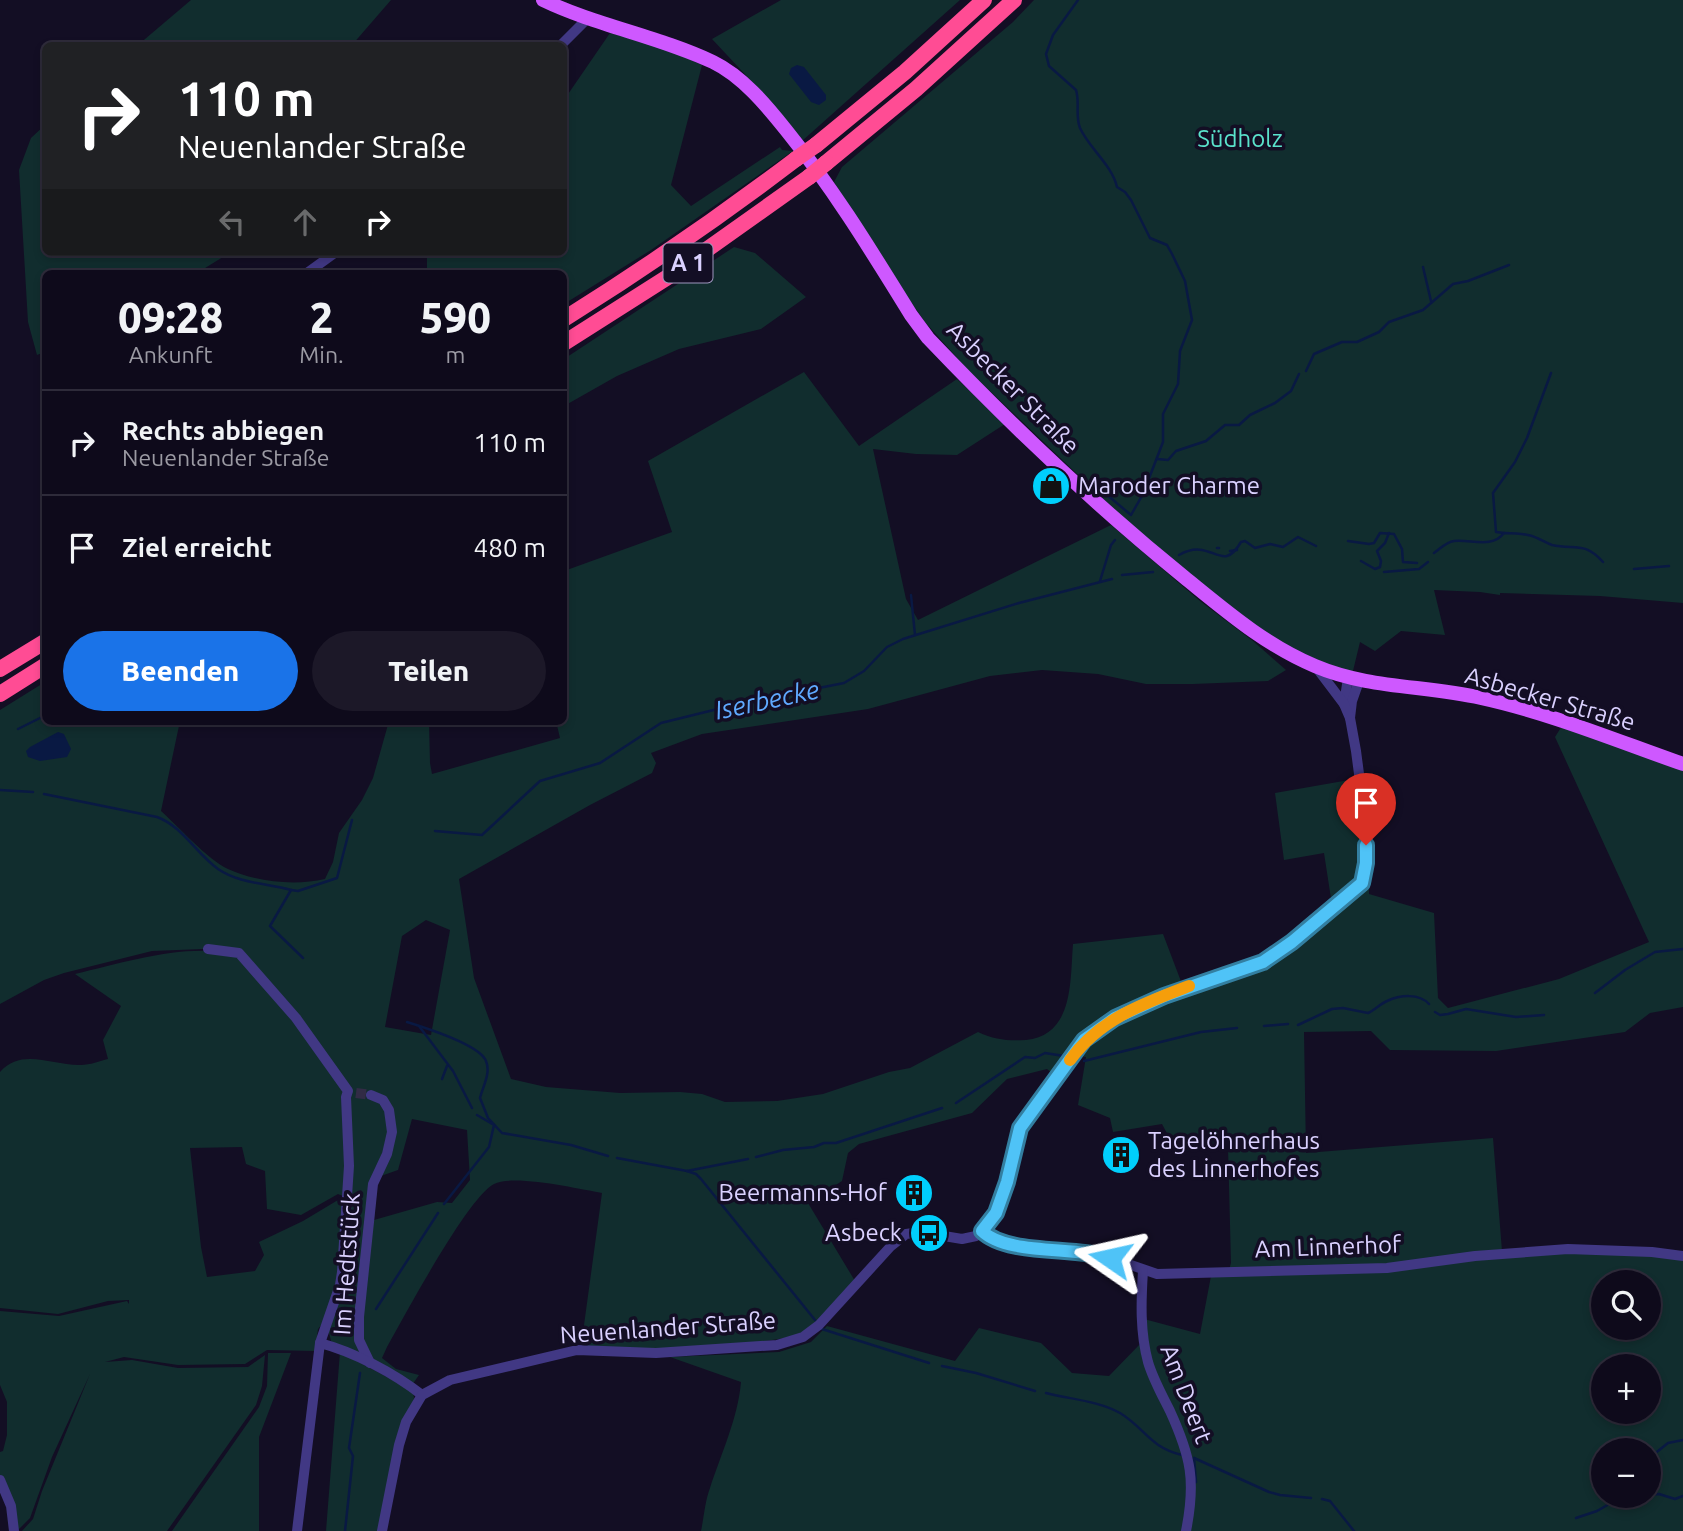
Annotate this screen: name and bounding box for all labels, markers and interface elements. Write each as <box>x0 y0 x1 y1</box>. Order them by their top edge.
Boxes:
icon: right <box>63 70 154 161</box>
text: 110 m <box>178 70 315 125</box>
park label: Südholz <box>1197 125 1283 152</box>
text: Neuenlander Straße <box>178 128 467 164</box>
icon: left <box>213 203 251 241</box>
icon: ahead <box>286 203 324 241</box>
icon: right <box>359 203 397 241</box>
road number: A 1 <box>664 244 712 282</box>
text: 09:28 <box>118 294 223 341</box>
text: 2 <box>310 294 333 341</box>
text: 590 <box>420 294 491 341</box>
street label: Asbecker Straße <box>942 316 1085 459</box>
text: Ankunft <box>129 342 213 367</box>
text: Min. <box>299 342 344 367</box>
text: m <box>445 342 465 367</box>
text: Rechts abbiegen <box>122 416 324 445</box>
icon: right <box>63 424 101 462</box>
text: 110 m <box>474 428 546 457</box>
text: Neuenlander Straße <box>122 445 329 470</box>
shop icon: Maroder Charme <box>1030 465 1072 507</box>
place label: Maroder Charme <box>1078 472 1260 499</box>
icon: arrive <box>63 529 101 567</box>
text: Ziel erreicht <box>122 533 272 562</box>
text: 480 m <box>474 533 546 562</box>
button: Beenden <box>63 631 298 711</box>
button: Teilen <box>312 631 546 711</box>
street label: Asbecker Straße <box>1462 661 1638 736</box>
water label: Iserbecke <box>712 674 822 725</box>
pin <box>1336 773 1396 845</box>
icon: arrive <box>1347 784 1385 822</box>
place label: Tagelöhnerhaus des Linnerhofes <box>1148 1127 1320 1182</box>
building icon: Tagelöhnerhaus des Linnerhofes <box>1100 1134 1142 1176</box>
building icon: Beermanns-Hof <box>893 1172 935 1214</box>
place label: Beermanns-Hof <box>718 1179 888 1206</box>
street label: Im Hedtstück <box>328 1192 365 1336</box>
bus stop icon: Asbeck <box>908 1212 950 1254</box>
place label: Asbeck <box>825 1219 902 1246</box>
position arrow <box>1073 1221 1147 1295</box>
street label: Am Linnerhof <box>1254 1230 1403 1263</box>
map controls <box>1591 1270 1661 1508</box>
button: search <box>1591 1270 1661 1340</box>
street label: Neuenlander Straße <box>559 1306 777 1349</box>
street label: Am Deert <box>1155 1341 1218 1448</box>
button: + <box>1591 1354 1661 1424</box>
button: − <box>1591 1438 1661 1508</box>

